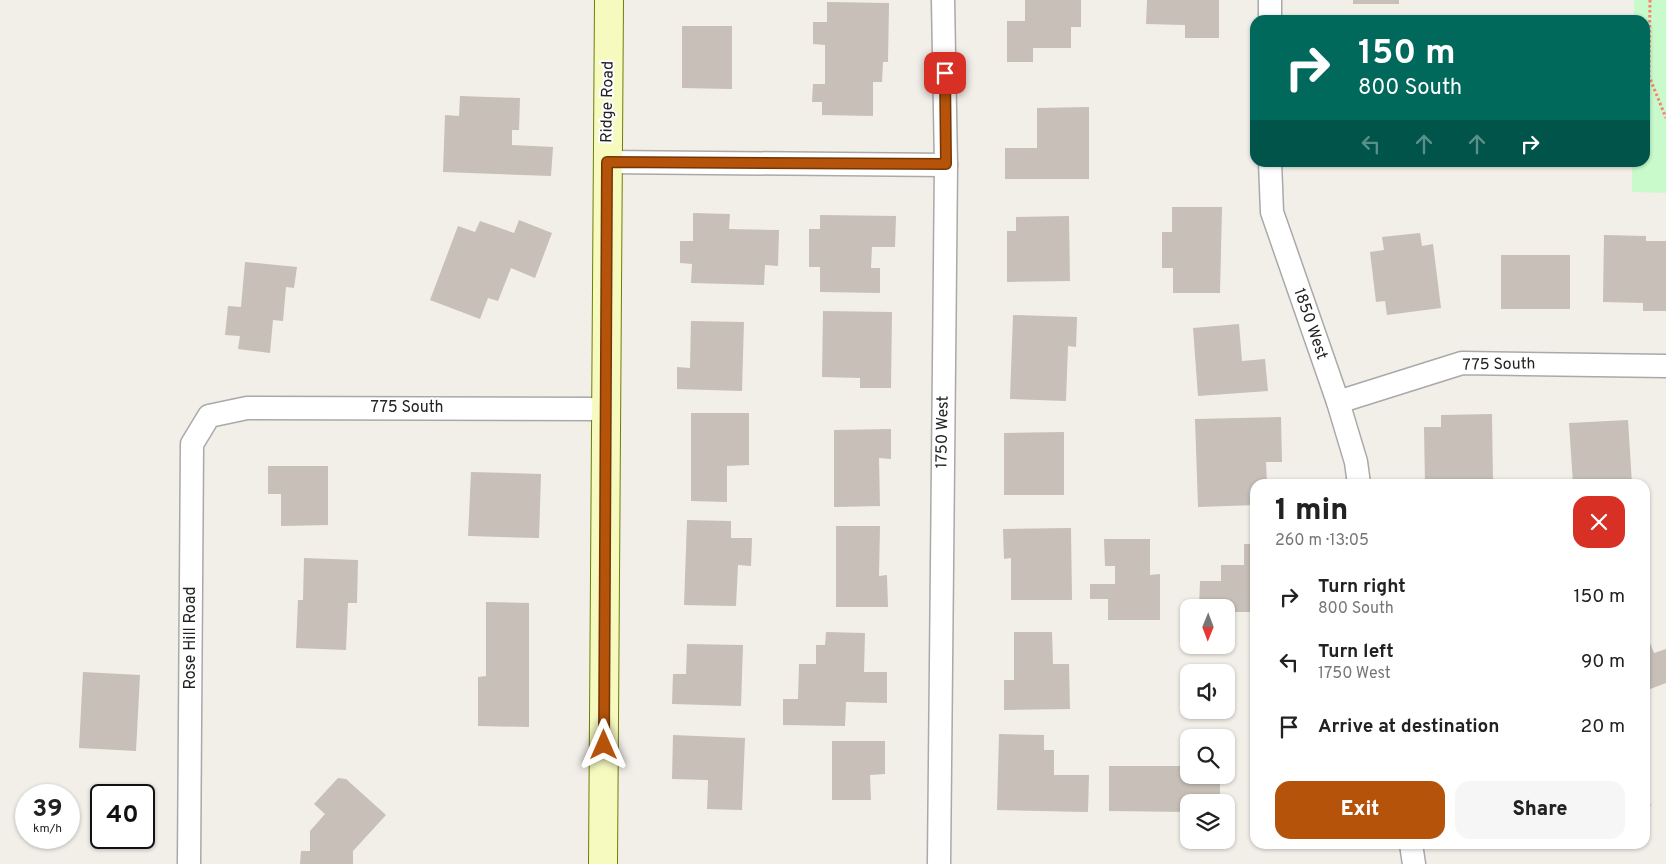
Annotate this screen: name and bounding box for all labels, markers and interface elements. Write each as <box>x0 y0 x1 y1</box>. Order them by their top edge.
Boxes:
text: 150 m <box>1358 32 1456 76</box>
icon: right <box>1275 35 1340 100</box>
pin <box>924 52 966 94</box>
icon: arrive <box>931 59 959 87</box>
street label: Ridge Road <box>597 61 619 143</box>
text: 800 South <box>1358 75 1462 102</box>
icon: left <box>1357 130 1385 158</box>
icon: ahead <box>1410 130 1438 158</box>
icon: ahead <box>1463 130 1491 158</box>
icon: right <box>1516 130 1544 158</box>
street label: 1850 West <box>1288 286 1332 362</box>
street label: 775 South <box>1462 354 1536 376</box>
street label: 1750 West <box>932 395 954 469</box>
street label: 775 South <box>371 398 443 418</box>
text: 1 min <box>1275 493 1348 530</box>
button: close <box>1573 496 1625 548</box>
text: 260 m · 13:05 <box>1275 531 1369 551</box>
text: Turn right <box>1318 575 1406 599</box>
icon: right <box>1275 583 1303 611</box>
text: 150 m <box>1573 585 1625 609</box>
street label: Rose Hill Road <box>181 586 201 690</box>
north arrow <box>1180 599 1235 654</box>
map controls <box>1180 599 1235 849</box>
text: 800 South <box>1318 599 1394 619</box>
text: Turn left <box>1318 640 1394 664</box>
icon: left <box>1275 648 1303 676</box>
text: 90 m <box>1581 650 1625 674</box>
button: sound <box>1180 664 1235 719</box>
text: 1750 West <box>1318 664 1391 684</box>
icon: arrive <box>1275 713 1303 741</box>
text: Arrive at destination <box>1318 715 1499 739</box>
text: 20 m <box>1581 715 1625 739</box>
position arrow <box>577 718 629 770</box>
button: search <box>1180 729 1235 784</box>
button: Exit <box>1275 781 1445 839</box>
button: Share <box>1455 781 1625 839</box>
speed limit sign: 40 <box>90 784 155 849</box>
text: 39 <box>32 794 63 826</box>
button: layers <box>1180 794 1235 849</box>
text: km/h <box>33 821 62 837</box>

